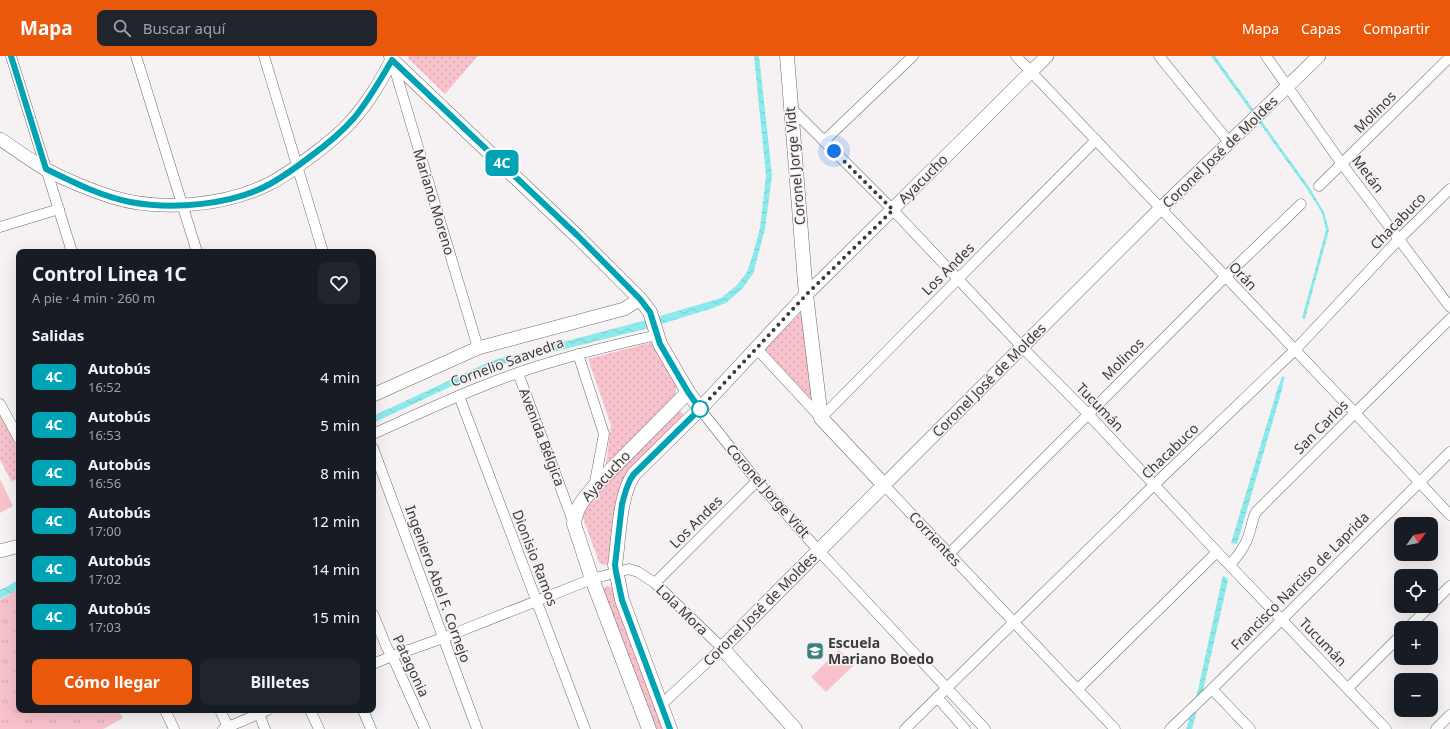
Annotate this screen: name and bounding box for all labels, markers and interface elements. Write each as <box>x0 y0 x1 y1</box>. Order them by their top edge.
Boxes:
search box <box>97 10 377 46</box>
text: Mapa <box>20 15 73 41</box>
icon: search <box>111 17 133 39</box>
text: Buscar aquí <box>143 18 225 38</box>
text: Mapa <box>1242 19 1279 38</box>
text: Capas <box>1301 19 1341 38</box>
text: Compartir <box>1363 19 1430 38</box>
street label: Molinos <box>1349 86 1400 137</box>
street label: Coronel José de Moldes <box>1158 91 1282 212</box>
street label: Coronel Jorge Vidt <box>780 106 809 226</box>
your location <box>824 141 844 161</box>
street label: Mariano Moreno <box>409 146 460 257</box>
line badge: 4C <box>484 150 520 176</box>
street label: Ayacucho <box>894 150 952 208</box>
street label: Metán <box>1348 151 1389 196</box>
text: 4C <box>494 153 511 172</box>
street label: Chacabuco <box>1366 188 1430 253</box>
street label: Los Andes <box>917 238 978 299</box>
street label: Orán <box>1225 257 1262 294</box>
text: Control Linea 1C <box>32 261 187 287</box>
button: heart <box>318 262 360 304</box>
text: A pie · 4 min · 260 m <box>32 289 155 307</box>
street label: Coronel José de Moldes <box>928 318 1050 441</box>
text: Salidas <box>32 325 84 345</box>
street label: Cornelio Saavedra <box>447 332 566 391</box>
street label: Molinos <box>1097 333 1148 384</box>
text: Autobús <box>88 358 151 378</box>
text: 4C <box>46 367 63 386</box>
text: 4 min <box>320 367 360 387</box>
text: 16:52 <box>88 378 121 396</box>
street label: Tucumán <box>1072 378 1128 435</box>
street label: Avenida Bélgica <box>515 385 570 489</box>
street label: San Carlos <box>1289 395 1352 458</box>
unlabelled marker <box>691 400 709 418</box>
text: Autobús <box>88 406 151 426</box>
text: 4C <box>46 415 63 434</box>
text: 5 min <box>320 415 360 435</box>
street label: Chacabuco <box>1137 419 1202 483</box>
text: 16:53 <box>88 426 121 444</box>
street label: Coronel Jorge Vidt <box>722 440 815 542</box>
street label: Ayacucho <box>577 446 634 505</box>
text: Autobús <box>88 454 151 474</box>
text: 4C <box>46 463 63 482</box>
text: 8 min <box>320 463 360 483</box>
text: 16:56 <box>88 474 121 492</box>
street label: Los Andes <box>665 491 726 552</box>
text: Autobús <box>88 502 151 522</box>
street label: Ingeniero Abel F. Cornejo <box>401 503 476 665</box>
street label: Dionisio Ramos <box>508 507 563 609</box>
street label: Corrientes <box>905 507 966 570</box>
street label: Francisco Narciso de Laprida <box>1226 507 1373 654</box>
text: 4C <box>46 511 63 530</box>
text: 12 min <box>312 511 360 531</box>
north arrow <box>1394 517 1438 561</box>
map controls <box>1394 517 1438 717</box>
text: 17:00 <box>88 522 121 540</box>
street label: Coronel José de Moldes <box>699 547 821 670</box>
text: Autobús <box>88 550 151 570</box>
text: 4C <box>46 559 63 578</box>
text: 14 min <box>312 559 360 579</box>
button: locate <box>1394 569 1438 613</box>
text: 17:02 <box>88 570 121 588</box>
street label: Lola Mora <box>652 580 712 639</box>
text: Autobús <box>88 598 151 618</box>
text: 4C <box>46 607 63 626</box>
text: 15 min <box>312 607 360 627</box>
street label: Tucumán <box>1295 613 1351 670</box>
text: 17:03 <box>88 618 121 636</box>
button: + <box>1394 621 1438 665</box>
street label: Patagonia <box>389 632 434 700</box>
place label: Escuela Mariano Boedo <box>828 633 934 668</box>
school or university icon: Escuela Mariano Boedo <box>805 641 825 661</box>
button: Cómo llegar <box>32 659 192 705</box>
button: Billetes <box>200 659 360 705</box>
button: − <box>1394 673 1438 717</box>

